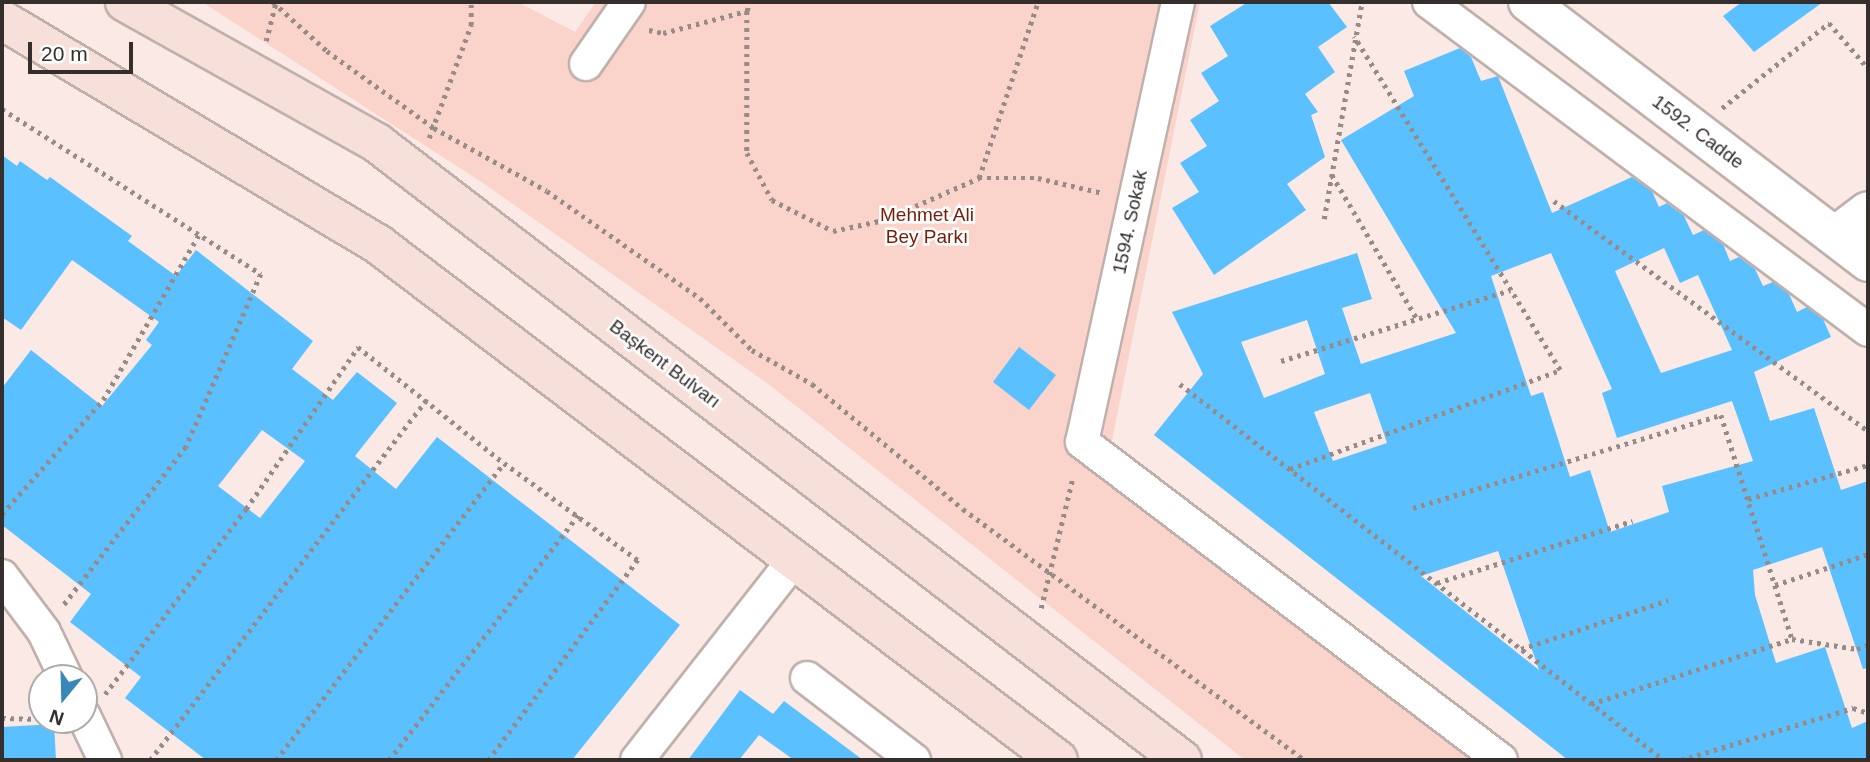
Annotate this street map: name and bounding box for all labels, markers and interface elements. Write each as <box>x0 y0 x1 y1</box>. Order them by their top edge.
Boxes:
scale bar <box>32 28 136 72</box>
text: 20 m <box>41 42 88 65</box>
street label: 1592. Cadde <box>1648 90 1748 174</box>
street label: 1594. Sokak <box>1108 168 1152 276</box>
park label: Mehmet Ali Bey Parkı <box>879 204 975 248</box>
street label: Başkent Bulvarı <box>605 315 725 413</box>
north arrow <box>28 664 98 734</box>
text: N <box>47 705 67 730</box>

